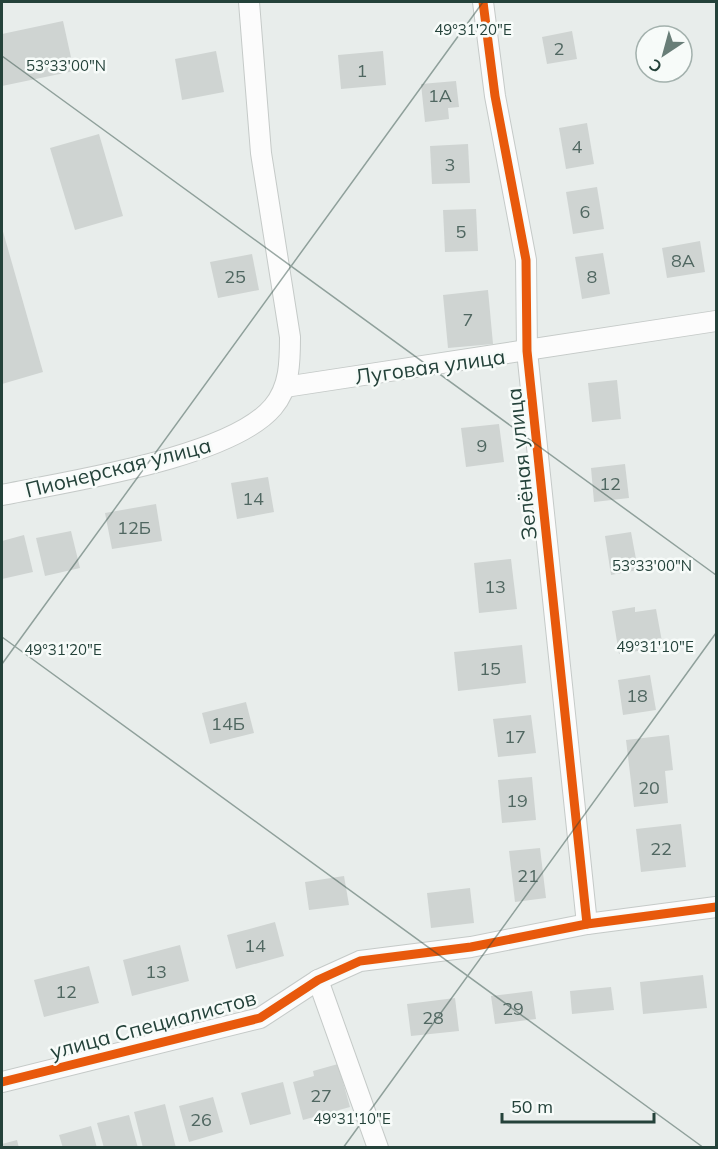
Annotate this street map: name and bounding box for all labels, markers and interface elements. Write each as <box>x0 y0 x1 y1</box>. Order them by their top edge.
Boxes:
text: 49°31'20"E <box>434 20 512 39</box>
north arrow <box>634 24 694 84</box>
house number: 2 <box>554 37 564 60</box>
text: С <box>645 55 665 77</box>
text: 53°33'00"N <box>26 56 106 75</box>
house number: 1 <box>357 59 367 82</box>
house number: 1А <box>428 84 452 107</box>
house number: 4 <box>572 135 583 158</box>
house number: 3 <box>445 153 455 176</box>
house number: 6 <box>580 200 590 223</box>
house number: 5 <box>456 220 467 243</box>
house number: 8А <box>671 249 695 272</box>
house number: 25 <box>224 265 246 288</box>
house number: 8 <box>587 265 597 288</box>
house number: 7 <box>463 308 473 331</box>
street label: Луговая улица <box>353 343 507 389</box>
street label: Зелёная улица <box>500 387 542 541</box>
street label: Пионерская улица <box>22 431 214 503</box>
house number: 9 <box>477 434 487 457</box>
house number: 12 <box>599 472 621 495</box>
house number: 14 <box>242 487 264 510</box>
house number: 12Б <box>117 516 151 539</box>
text: 53°33'00"N <box>612 556 692 575</box>
house number: 13 <box>484 575 506 598</box>
text: 49°31'10"E <box>616 637 694 656</box>
text: 49°31'20"E <box>24 640 102 659</box>
house number: 15 <box>479 657 501 680</box>
house number: 18 <box>626 684 648 707</box>
house number: 14Б <box>211 712 245 735</box>
house number: 17 <box>504 725 526 748</box>
house number: 20 <box>638 776 660 799</box>
house number: 19 <box>506 789 528 812</box>
house number: 22 <box>650 837 672 860</box>
house number: 21 <box>517 864 539 887</box>
house number: 14 <box>244 934 266 957</box>
house number: 13 <box>145 960 167 983</box>
house number: 12 <box>55 980 77 1003</box>
street label: улица Специалистов <box>47 984 259 1064</box>
house number: 29 <box>502 997 524 1020</box>
house number: 28 <box>422 1006 444 1029</box>
house number: 27 <box>310 1084 332 1107</box>
scale bar <box>502 1086 654 1124</box>
text: 50 m <box>511 1095 553 1118</box>
house number: 26 <box>190 1108 212 1131</box>
text: 49°31'10"E <box>313 1109 391 1128</box>

